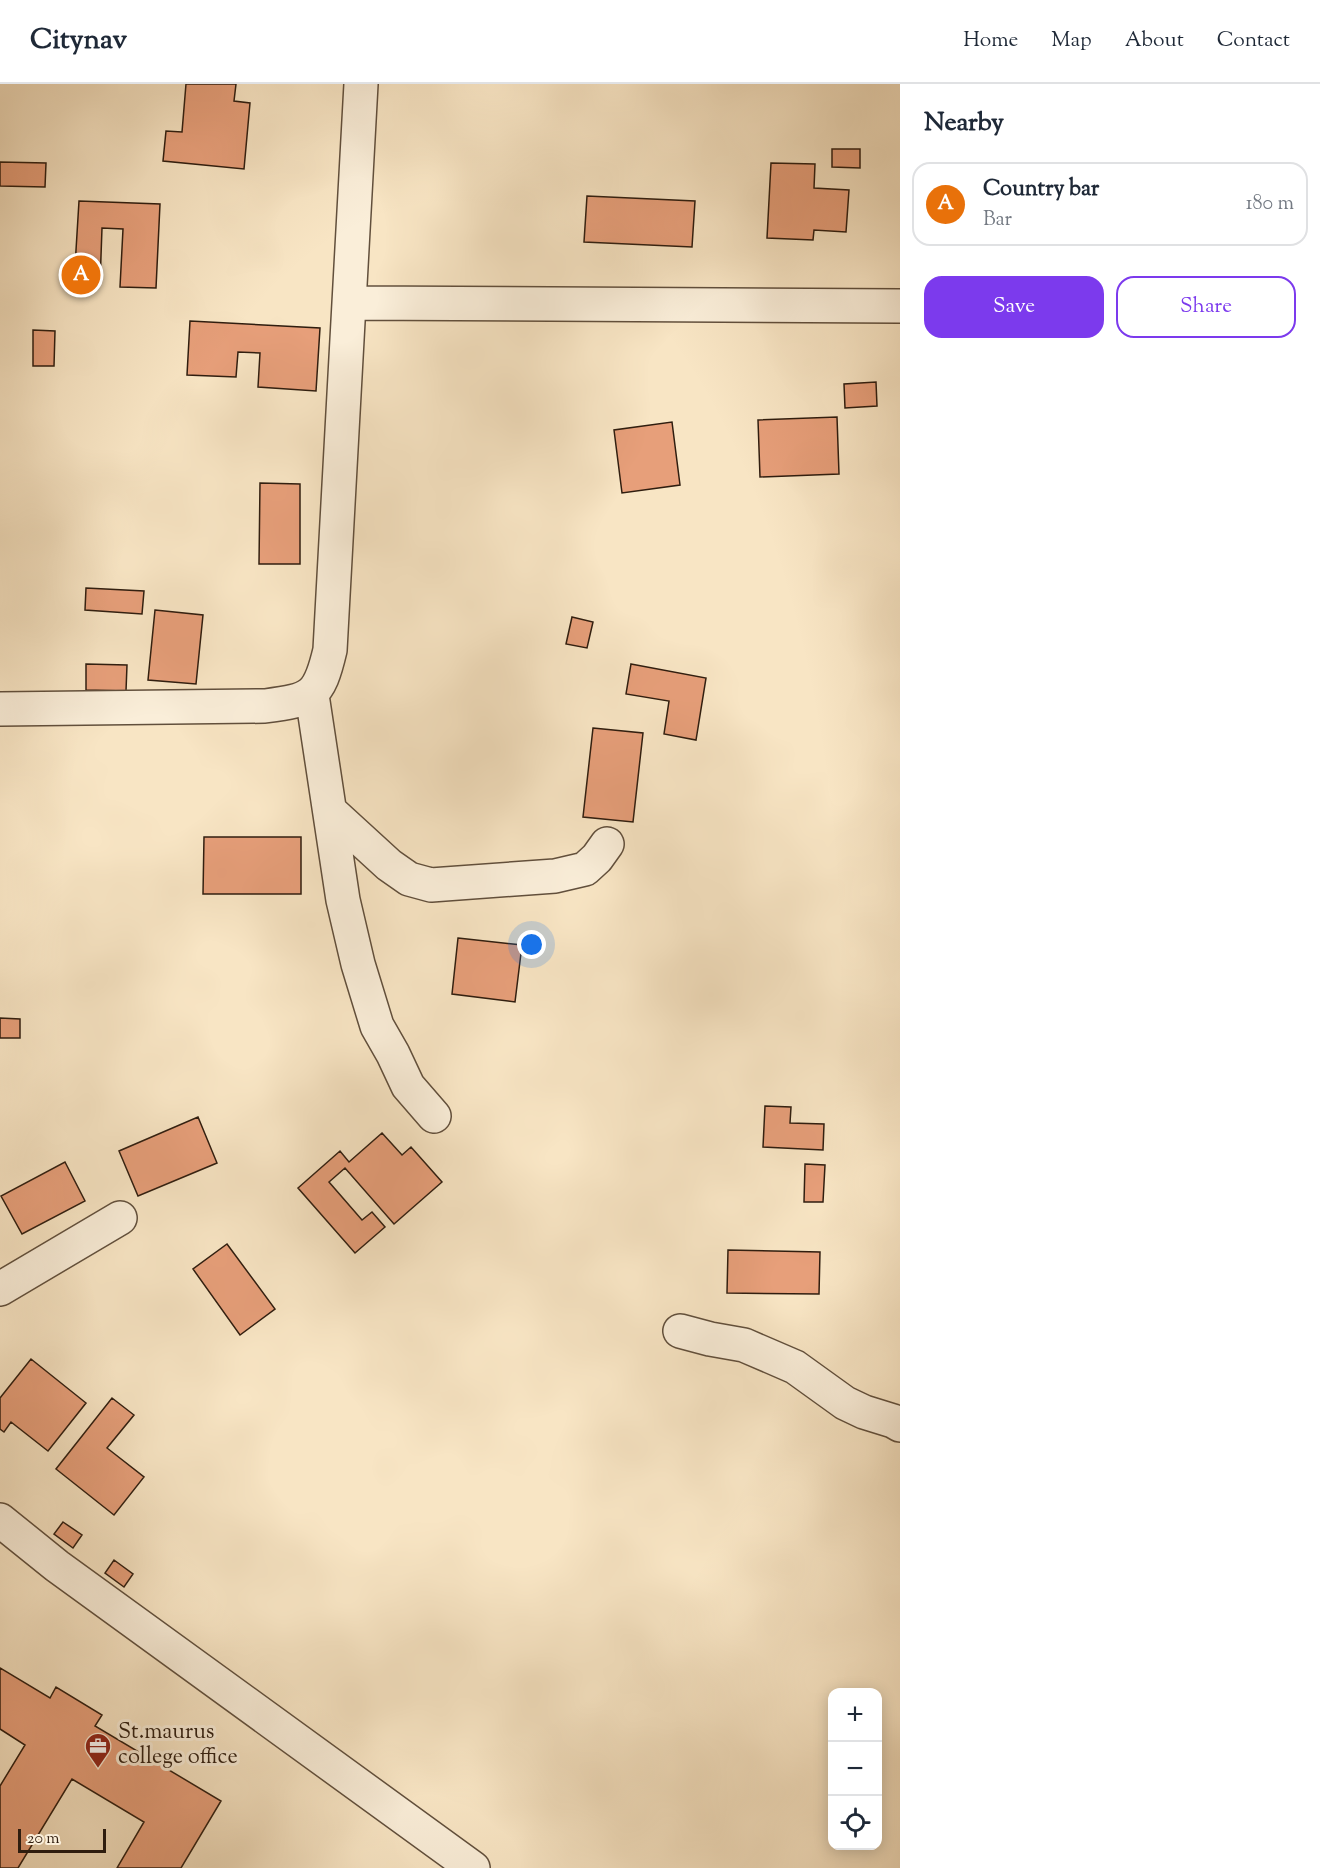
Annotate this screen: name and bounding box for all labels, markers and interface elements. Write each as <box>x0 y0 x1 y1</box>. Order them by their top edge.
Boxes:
text: Citynav <box>30 21 127 61</box>
text: Home <box>963 26 1018 56</box>
text: Map <box>1051 26 1092 56</box>
text: About <box>1125 26 1184 56</box>
text: Contact <box>1217 26 1290 56</box>
text: Nearby <box>924 105 1004 142</box>
text: Country bar <box>983 174 1099 206</box>
text: A <box>937 190 954 219</box>
text: 180 m <box>1246 190 1294 219</box>
text: Bar <box>983 206 1012 235</box>
pin: A <box>62 252 100 297</box>
button: Save <box>924 276 1104 338</box>
button: Share <box>1116 276 1296 338</box>
your location <box>517 930 546 959</box>
map controls <box>828 1688 882 1850</box>
button: + <box>828 1688 882 1742</box>
place label: St.maurus college office <box>118 1717 238 1774</box>
office icon: St.maurus college office <box>83 1731 113 1769</box>
button: − <box>828 1742 882 1796</box>
button: locate <box>828 1796 882 1850</box>
scale bar <box>18 1826 106 1854</box>
text: 20 m <box>27 1828 60 1851</box>

